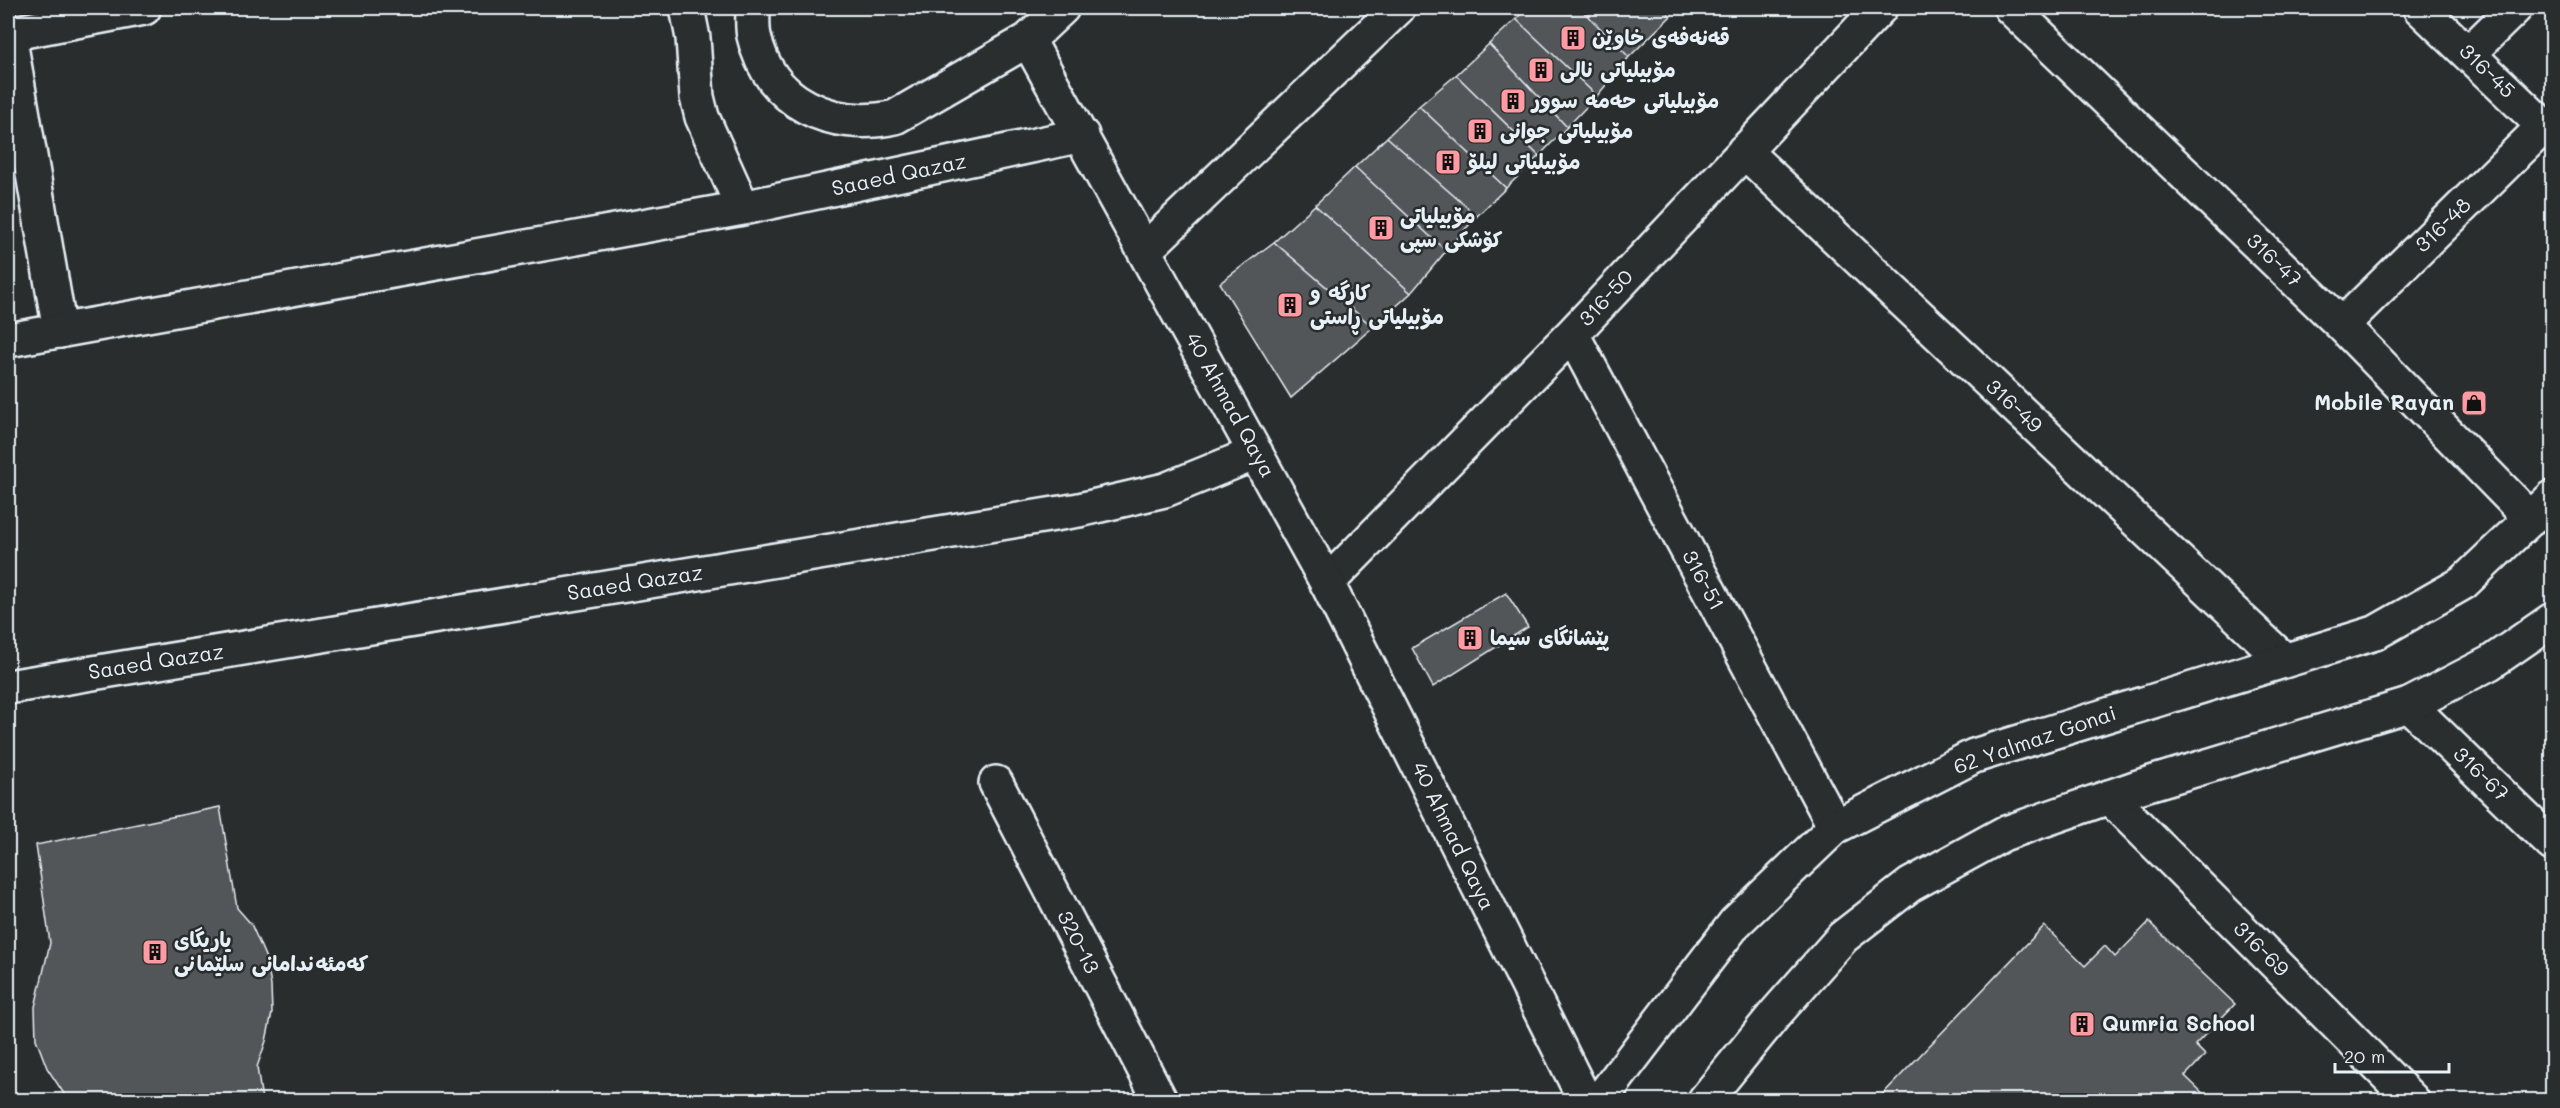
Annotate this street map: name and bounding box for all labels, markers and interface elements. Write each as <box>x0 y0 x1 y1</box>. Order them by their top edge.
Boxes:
building icon: قەنەفەی خاوێن <box>1558 23 1588 53</box>
place label: قەنەفەی خاوێن <box>1592 23 1730 51</box>
street label: 316-45 <box>2454 37 2522 103</box>
building icon: مۆبیلیاتی نالی <box>1526 55 1556 85</box>
place label: مۆبیلیاتی نالی <box>1560 55 1676 83</box>
building icon: مۆبیلیاتی حەمە سوور <box>1498 86 1528 116</box>
place label: مۆبیلیاتی حەمە سوور <box>1530 86 1719 114</box>
building icon: مۆبیلیاتی جوانی <box>1465 116 1495 146</box>
place label: مۆبیلیاتی جوانی <box>1500 116 1633 144</box>
street label: Saaed Qazaz <box>829 146 968 201</box>
building icon: مۆبیلیاتی لیلۆ <box>1433 147 1463 177</box>
place label: مۆبیلیاتی لیلۆ <box>1466 147 1581 175</box>
street label: 316-48 <box>2408 190 2476 257</box>
place label: مۆبیلیاتی کۆشکی سپی <box>1400 201 1503 253</box>
building icon: مۆبیلیاتی کۆشکی سپی <box>1366 213 1396 243</box>
street label: 316-47 <box>2241 226 2309 292</box>
street label: 316-50 <box>1572 263 1638 331</box>
place label: کارگە و مۆبیلیاتی ڕاستی <box>1308 278 1444 335</box>
building icon: کارگە و مۆبیلیاتی ڕاستی <box>1275 290 1305 320</box>
street label: 40 Ahmad Qaya <box>1180 327 1282 482</box>
street label: 316-49 <box>1981 372 2049 438</box>
place label: Mobile Rayan <box>2314 388 2454 416</box>
shop icon: Mobile Rayan <box>2459 388 2489 418</box>
street label: 316-51 <box>1677 544 1731 614</box>
street label: Saaed Qazaz <box>565 557 705 606</box>
building icon: پێشانگای سیما <box>1455 623 1485 653</box>
place label: پێشانگای سیما <box>1490 623 1609 651</box>
street label: Saaed Qazaz <box>86 636 226 685</box>
street label: 62 Yalmaz Gonai <box>1949 698 2120 779</box>
street label: 316-67 <box>2448 740 2516 806</box>
street label: 40 Ahmad Qaya <box>1407 757 1502 914</box>
street label: 320-13 <box>1052 905 1107 978</box>
street label: 316-69 <box>2228 914 2296 982</box>
place label: یاریگای کەمئەندامانی سلێمانی <box>174 925 369 977</box>
building icon: یاریگای کەمئەندامانی سلێمانی <box>140 937 170 967</box>
building icon: Qumria School <box>2067 1009 2097 1039</box>
place label: Qumria School <box>2102 1009 2255 1036</box>
scale bar <box>2335 1036 2449 1074</box>
text: 20 m <box>2344 1044 2385 1068</box>

